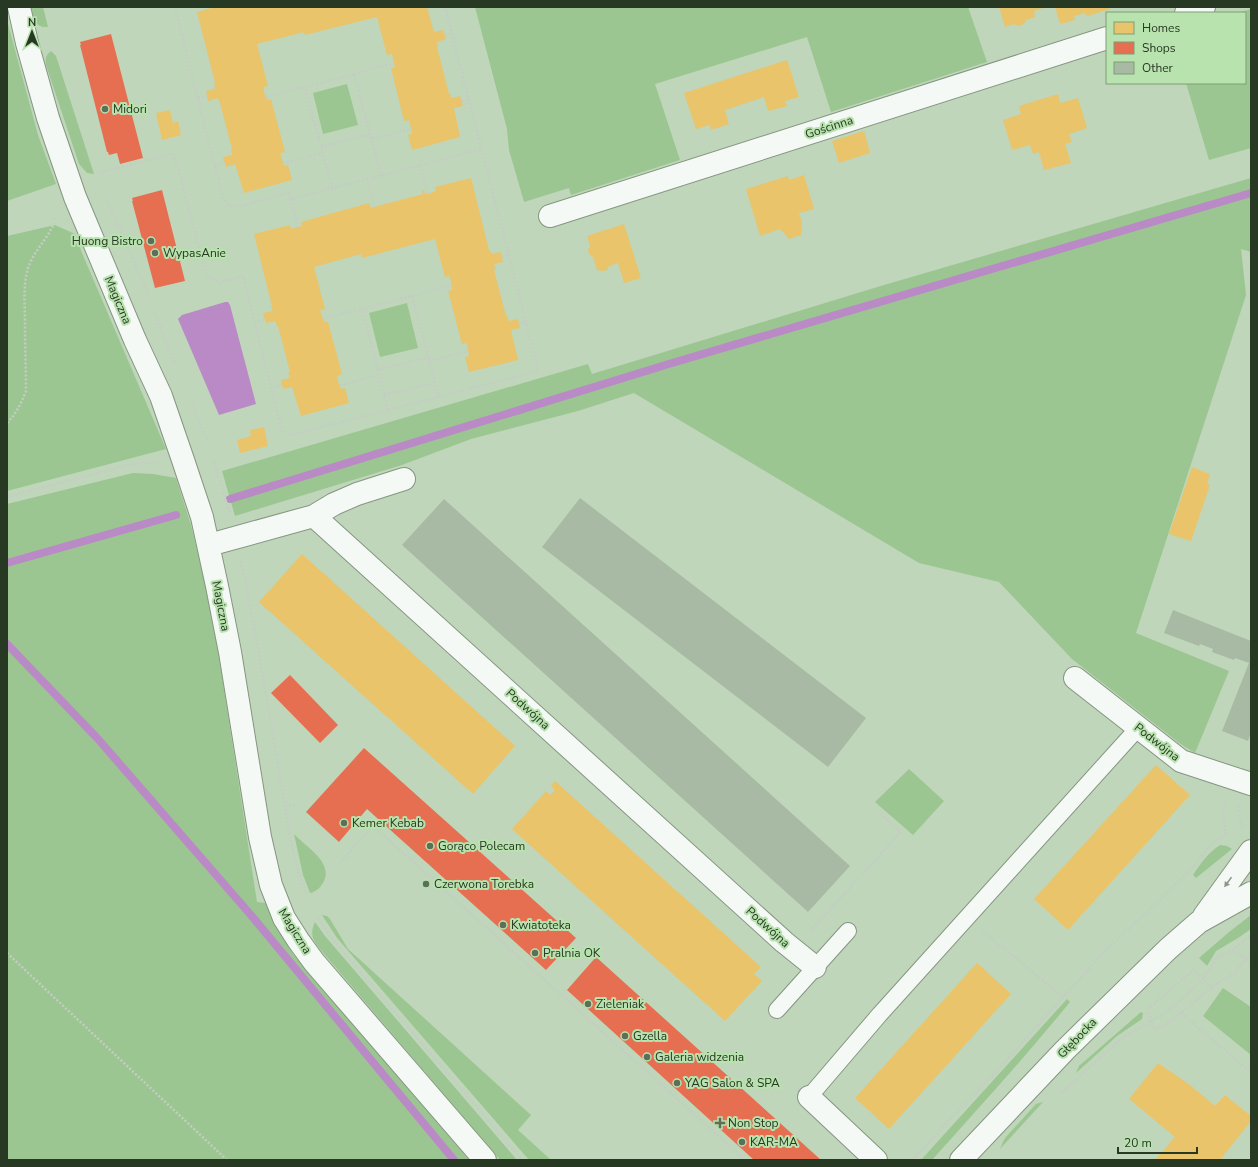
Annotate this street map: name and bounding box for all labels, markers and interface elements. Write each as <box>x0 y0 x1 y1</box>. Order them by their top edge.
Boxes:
north arrow <box>12 12 52 52</box>
legend <box>1106 12 1246 84</box>
text: N <box>28 15 36 30</box>
text: Homes <box>1142 20 1180 36</box>
text: Shops <box>1142 40 1176 56</box>
text: Other <box>1142 60 1174 76</box>
place label: Midori <box>113 101 147 117</box>
marker: Midori <box>100 104 110 114</box>
street label: Gościnna <box>803 112 855 142</box>
place label: Huong Bistro <box>72 233 143 249</box>
marker: Huong Bistro <box>146 236 156 246</box>
place label: WypasAnie <box>163 245 226 261</box>
marker: WypasAnie <box>150 248 160 258</box>
street label: Magiczna <box>101 274 135 326</box>
street label: Magiczna <box>208 580 234 632</box>
street label: Podwójna <box>503 685 553 733</box>
street label: Podwójna <box>1131 719 1183 765</box>
place label: Kemer Kebab <box>352 815 424 831</box>
marker: Kemer Kebab <box>339 818 349 828</box>
place label: Gorąco Polecam <box>438 838 525 854</box>
marker: Gorąco Polecam <box>425 841 435 851</box>
place label: Czerwona Torebka <box>434 876 534 892</box>
one-way arrow <box>1224 877 1232 887</box>
marker: Czerwona Torebka <box>421 879 431 889</box>
street label: Podwójna <box>743 903 793 951</box>
street label: Magiczna <box>275 905 315 957</box>
place label: Kwiatoteka <box>511 917 571 933</box>
marker: Kwiatoteka <box>498 920 508 930</box>
place label: Pralnia OK <box>543 945 601 961</box>
marker: Pralnia OK <box>530 948 540 958</box>
place label: Zieleniak <box>596 996 645 1012</box>
marker: Zieleniak <box>583 999 593 1009</box>
street label: Głębocka <box>1054 1014 1100 1062</box>
place label: Gzella <box>633 1028 667 1044</box>
marker: Gzella <box>620 1031 630 1041</box>
place label: Galeria widzenia <box>655 1049 744 1065</box>
marker: Galeria widzenia <box>642 1052 652 1062</box>
place label: YAG Salon & SPA <box>684 1075 780 1091</box>
marker: YAG Salon & SPA <box>672 1078 682 1088</box>
place label: Non Stop <box>728 1115 779 1131</box>
marker: Non Stop <box>715 1118 725 1128</box>
scale bar <box>1118 1129 1197 1155</box>
place label: KAR-MA <box>750 1134 798 1150</box>
text: 20 m <box>1124 1135 1152 1151</box>
marker: KAR-MA <box>737 1137 747 1147</box>

